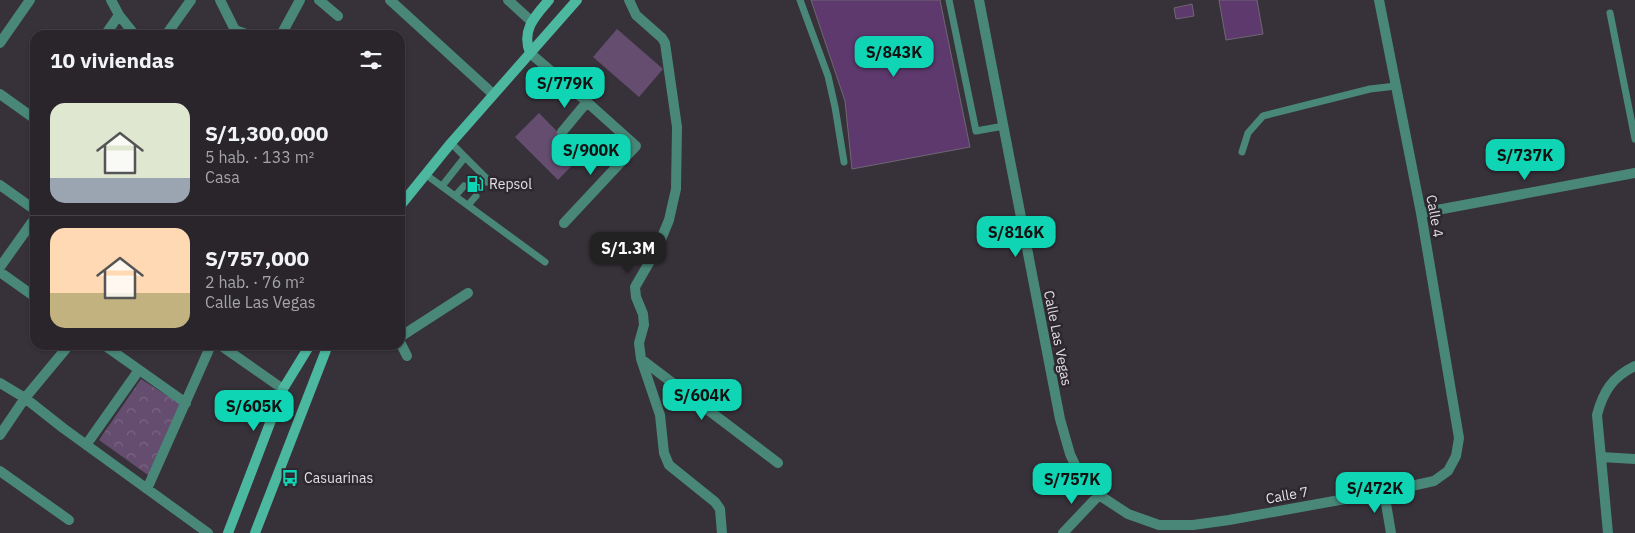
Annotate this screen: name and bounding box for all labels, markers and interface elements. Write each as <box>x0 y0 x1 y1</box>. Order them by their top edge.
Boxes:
pin: S/843K <box>853 36 935 78</box>
text: S/843K <box>866 42 922 62</box>
text: 10 viviendas <box>50 46 174 74</box>
icon: filters <box>357 46 385 74</box>
pin: S/779K <box>524 66 606 109</box>
text: S/779K <box>537 73 593 93</box>
text: S/1,300,000 <box>205 119 328 147</box>
icon: home <box>90 123 150 183</box>
pin: S/900K <box>550 134 632 176</box>
pin: S/737K <box>1484 138 1566 181</box>
text: S/900K <box>563 140 619 160</box>
text: S/737K <box>1497 145 1553 165</box>
text: 5 hab. · 133 m² <box>205 147 314 167</box>
text: Casa <box>205 167 240 187</box>
fuel station icon: Repsol <box>465 174 485 194</box>
place label: Repsol <box>489 175 532 193</box>
street label: Calle 4 <box>1422 193 1448 239</box>
pin: S/816K <box>975 216 1057 258</box>
text: S/816K <box>988 222 1044 242</box>
pin: S/1.3M <box>587 232 669 274</box>
text: S/1.3M <box>601 238 655 258</box>
text: S/757,000 <box>205 244 309 272</box>
icon: home <box>90 248 150 308</box>
text: 2 hab. · 76 m² <box>205 272 305 292</box>
street label: Calle Las Vegas <box>1040 289 1076 387</box>
text: Calle Las Vegas <box>205 292 316 312</box>
pin: S/604K <box>661 378 743 421</box>
text: S/604K <box>674 385 730 405</box>
pin: S/605K <box>213 390 295 432</box>
text: S/605K <box>226 396 282 416</box>
pin: S/757K <box>1031 462 1113 505</box>
bus stop icon: Casuarinas <box>280 468 300 488</box>
place label: Casuarinas <box>304 469 373 487</box>
text: S/757K <box>1044 469 1100 489</box>
pin: S/472K <box>1334 472 1416 514</box>
text: S/472K <box>1347 478 1403 498</box>
street label: Calle 7 <box>1264 482 1310 508</box>

